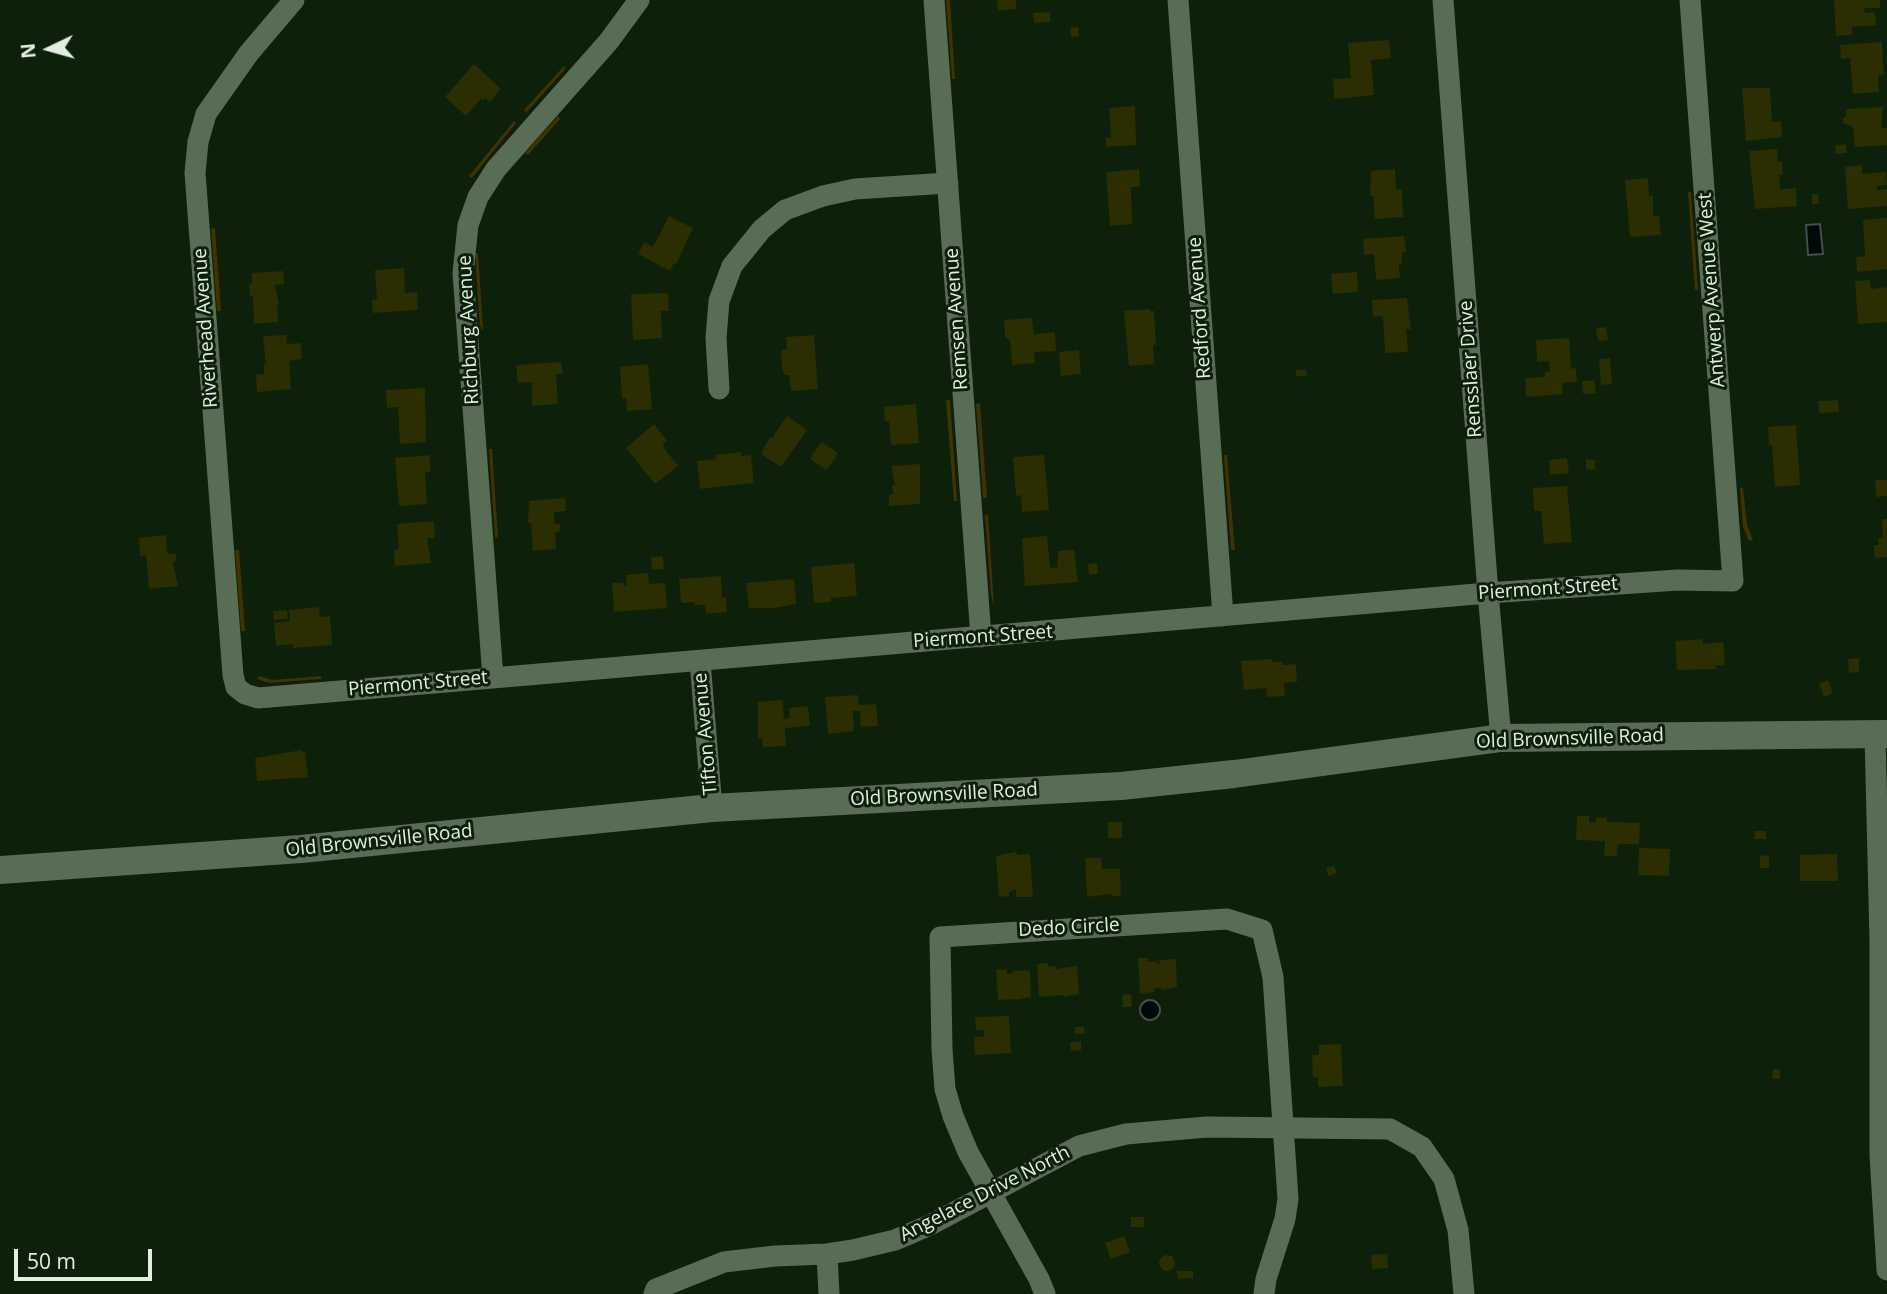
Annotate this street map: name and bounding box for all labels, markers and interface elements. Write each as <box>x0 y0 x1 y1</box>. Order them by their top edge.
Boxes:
north arrow <box>14 14 84 84</box>
text: N <box>14 42 42 60</box>
street label: Antwerp Avenue West <box>1694 192 1730 388</box>
street label: Redford Avenue <box>1184 236 1216 380</box>
street label: Riverhead Avenue <box>189 247 223 409</box>
street label: Remsen Avenue <box>941 247 973 391</box>
street label: Richburg Avenue <box>454 255 484 405</box>
street label: Rensslaer Drive <box>1455 300 1487 438</box>
street label: Piermont Street <box>1477 573 1619 605</box>
street label: Piermont Street <box>912 621 1054 653</box>
street label: Piermont Street <box>347 667 489 701</box>
street label: Tifton Avenue <box>689 672 723 796</box>
street label: Old Brownsville Road <box>1476 724 1664 754</box>
street label: Old Brownsville Road <box>850 779 1038 811</box>
street label: Old Brownsville Road <box>284 820 474 862</box>
street label: Dedo Circle <box>1018 914 1120 942</box>
street label: Angelace Drive North <box>896 1141 1074 1247</box>
scale bar <box>18 1234 156 1278</box>
text: 50 m <box>27 1247 76 1275</box>

